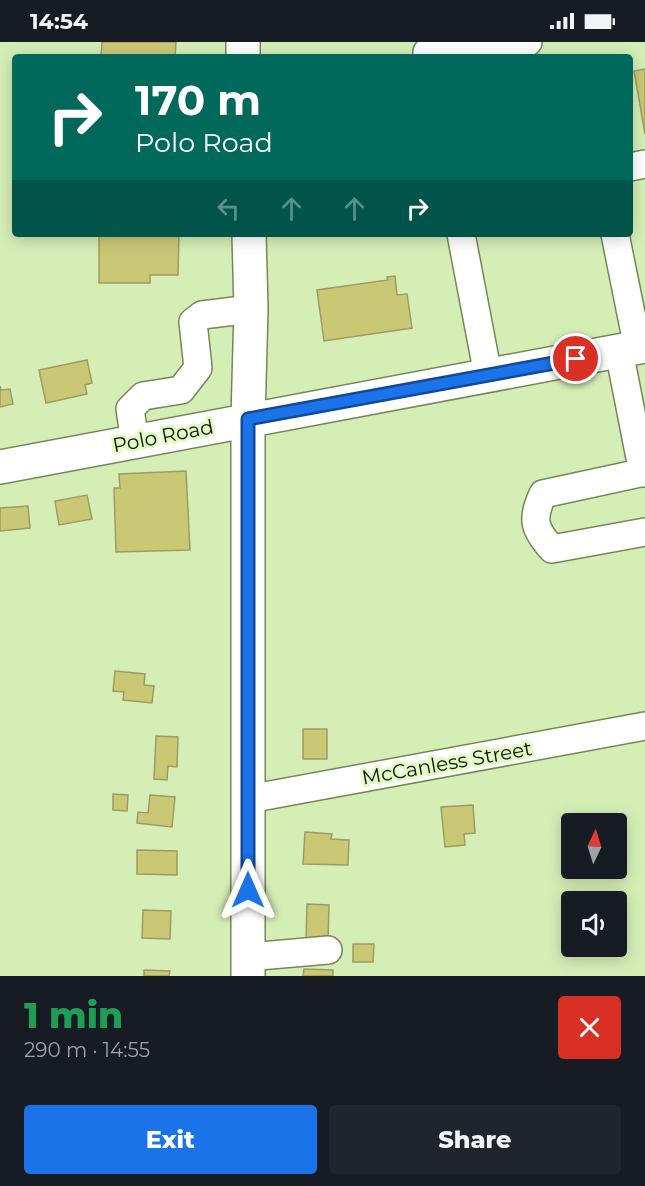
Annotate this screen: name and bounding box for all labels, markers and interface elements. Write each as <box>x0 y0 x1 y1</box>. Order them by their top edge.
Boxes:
text: 14:54 <box>30 8 88 35</box>
text: 170 m <box>135 74 261 126</box>
icon: right <box>36 78 114 156</box>
text: Polo Road <box>135 126 273 159</box>
icon: left <box>212 192 245 225</box>
icon: ahead <box>275 192 308 225</box>
icon: ahead <box>338 192 371 225</box>
icon: right <box>401 192 434 225</box>
pin <box>550 333 601 384</box>
icon: arrive <box>559 342 592 375</box>
street label: Polo Road <box>111 414 215 458</box>
street label: McCanless Street <box>360 736 534 790</box>
north arrow <box>561 813 627 879</box>
map controls <box>561 813 627 957</box>
position arrow <box>216 858 280 922</box>
button: sound <box>561 891 627 957</box>
text: 1 min <box>24 993 123 1037</box>
button: close <box>558 996 621 1059</box>
text: 290 m · 14:55 <box>24 1038 150 1062</box>
button: Exit <box>24 1105 317 1174</box>
button: Share <box>329 1105 621 1174</box>

